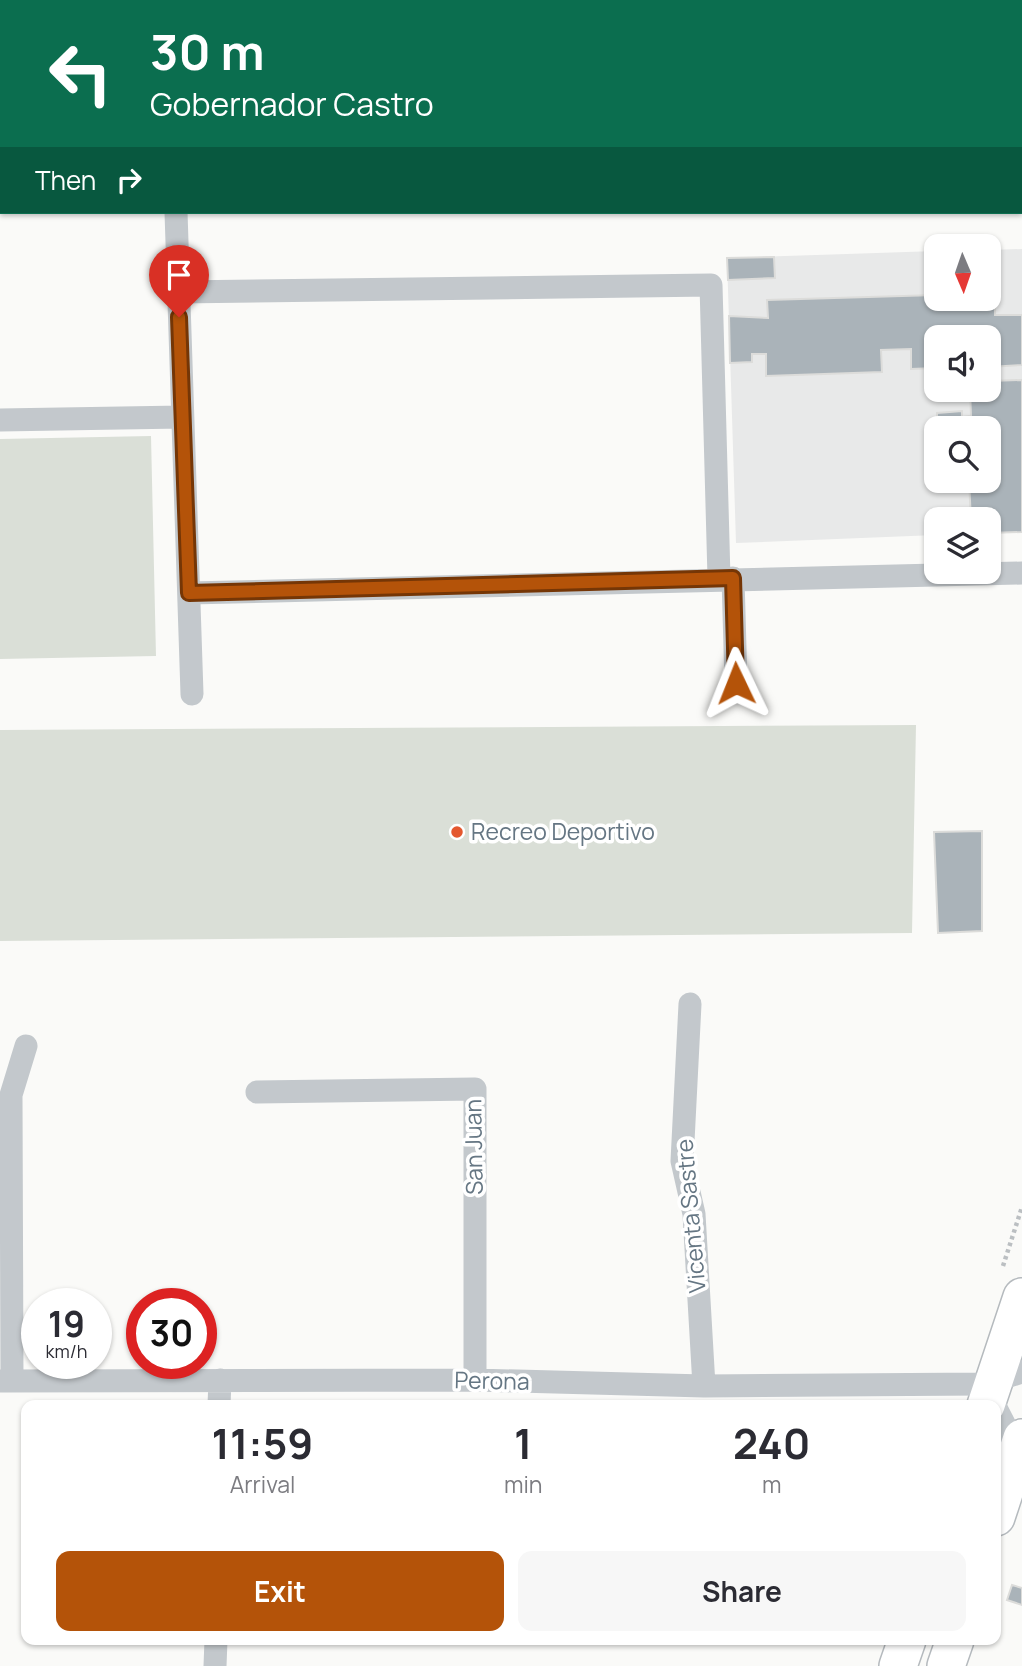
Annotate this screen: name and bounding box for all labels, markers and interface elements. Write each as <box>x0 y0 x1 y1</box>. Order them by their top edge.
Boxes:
text: 30 m <box>150 18 265 85</box>
icon: left <box>35 28 126 119</box>
text: Gobernador Castro <box>150 82 434 126</box>
icon: right <box>110 161 148 199</box>
text: Then <box>35 162 96 198</box>
north arrow <box>924 234 1001 312</box>
map controls <box>924 234 1001 584</box>
pin <box>149 245 209 317</box>
icon: arrive <box>160 256 198 294</box>
button: sound <box>924 325 1001 402</box>
button: search <box>924 416 1001 493</box>
button: layers <box>924 507 1001 584</box>
position arrow <box>699 646 773 720</box>
place label: Recreo Deportivo <box>471 815 655 847</box>
marker: Recreo Deportivo <box>449 824 465 840</box>
street label: San Juan <box>456 1099 490 1195</box>
street label: Vicenta Sastre <box>667 1138 713 1294</box>
speed limit sign: 30 <box>126 1288 217 1379</box>
text: 19 <box>48 1300 85 1348</box>
text: km/h <box>46 1339 87 1363</box>
street label: Perona <box>454 1363 530 1397</box>
text: 11:59 <box>212 1414 313 1472</box>
text: 1 <box>514 1414 532 1472</box>
text: 240 <box>733 1414 810 1472</box>
text: Arrival <box>230 1468 295 1500</box>
text: min <box>504 1468 543 1500</box>
text: m <box>762 1468 781 1500</box>
button: Exit <box>56 1551 504 1631</box>
button: Share <box>518 1551 966 1631</box>

